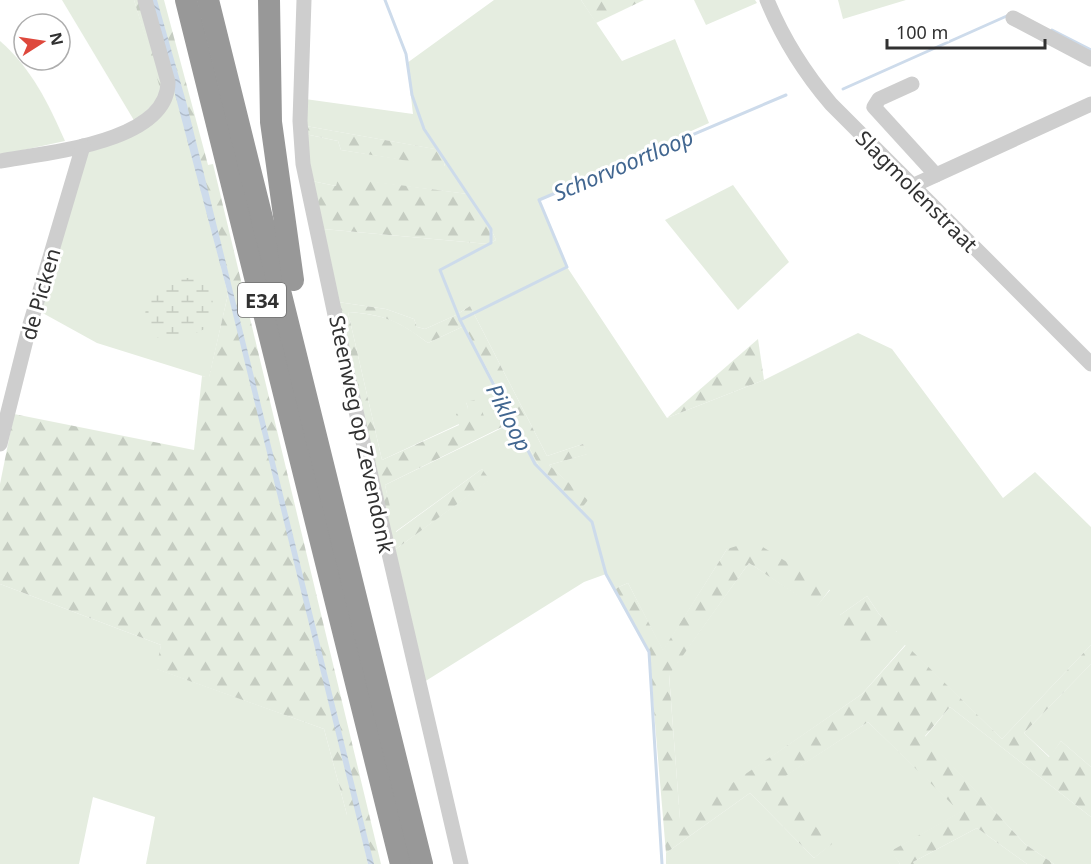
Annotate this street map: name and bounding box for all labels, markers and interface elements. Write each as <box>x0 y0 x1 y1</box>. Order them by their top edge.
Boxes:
north arrow <box>12 12 72 72</box>
scale bar <box>887 12 1044 50</box>
text: 100 m <box>896 20 948 44</box>
text: N <box>45 30 69 48</box>
water label: Schorvoortloop <box>548 121 698 207</box>
street label: Slagmolenstraat <box>850 124 984 258</box>
street label: de Picken <box>14 245 66 343</box>
road number: E34 <box>238 283 286 317</box>
street label: Steenweg op Zevendonk <box>323 313 401 556</box>
water label: Pikloop <box>480 378 540 456</box>

